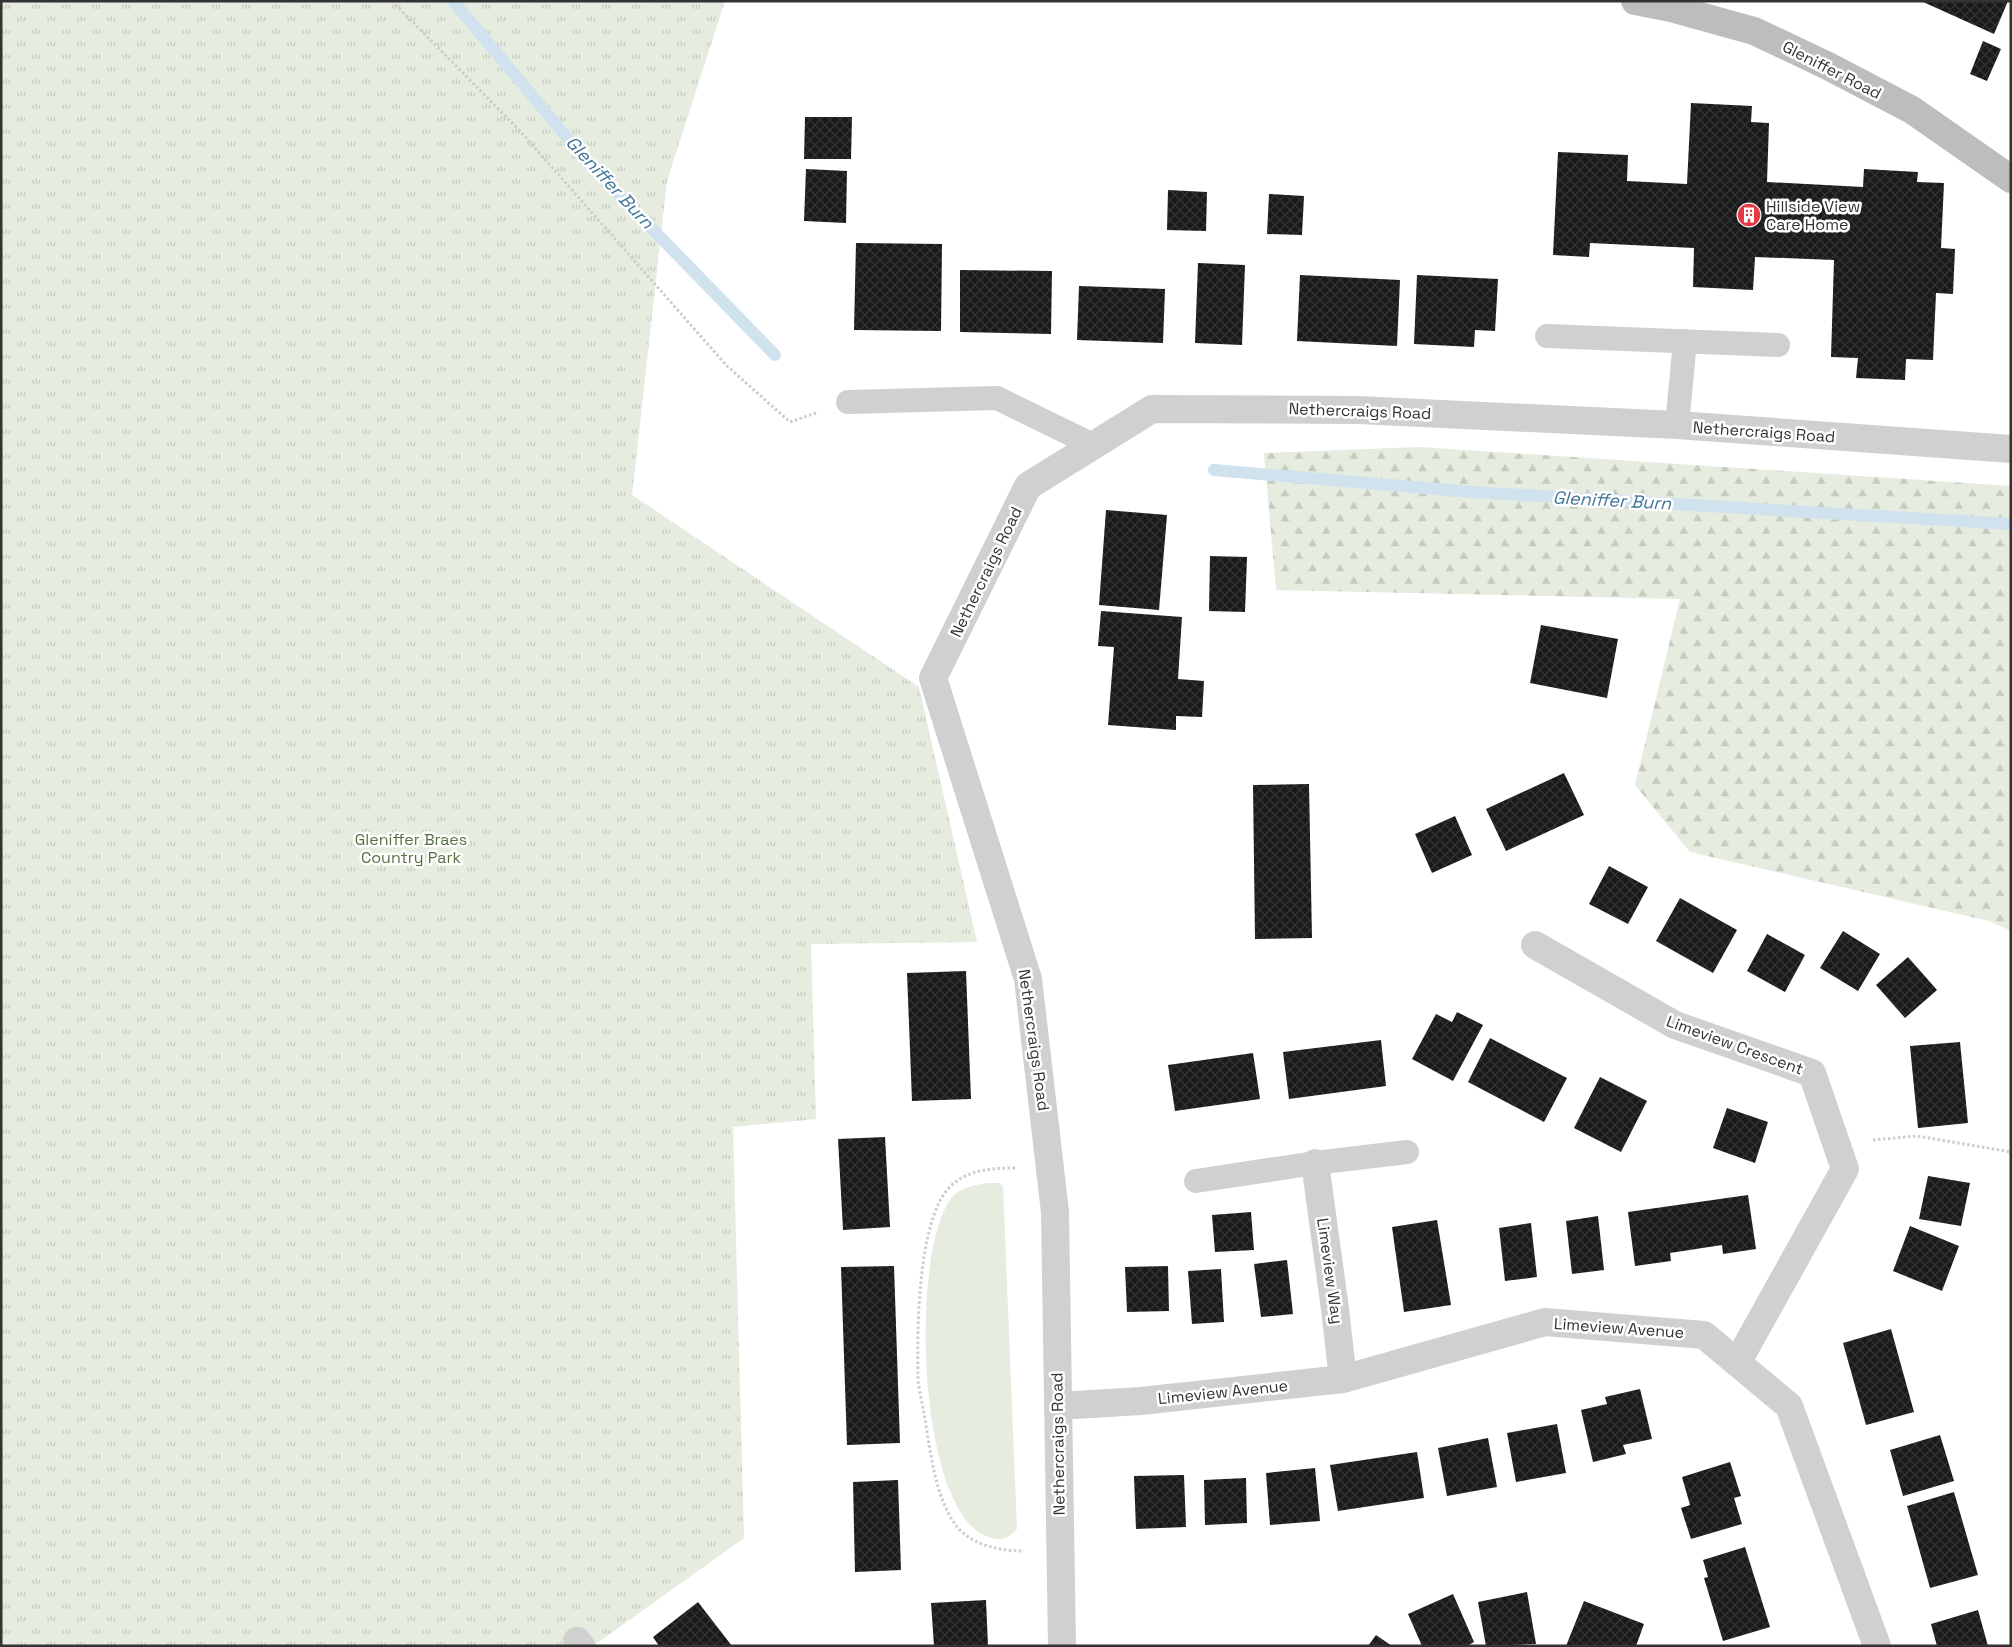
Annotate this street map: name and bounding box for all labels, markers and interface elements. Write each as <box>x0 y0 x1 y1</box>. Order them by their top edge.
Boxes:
street label: Gleniffer Road <box>1779 36 1885 104</box>
water label: Gleniffer Burn <box>561 131 659 234</box>
place label: Hillside View Care Home <box>1766 196 1860 235</box>
building icon: Hillside View Care Home <box>1736 202 1762 228</box>
street label: Nethercraigs Road <box>1288 398 1432 424</box>
street label: Nethercraigs Road <box>1692 417 1836 447</box>
water label: Gleniffer Burn <box>1552 485 1673 515</box>
street label: Nethercraigs Road <box>945 503 1027 641</box>
park label: Gleniffer Braes Country Park <box>355 829 467 868</box>
street label: Nethercraigs Road <box>1014 968 1054 1112</box>
street label: Limeview Crescent <box>1664 1010 1806 1080</box>
street label: Limeview Way <box>1312 1217 1348 1325</box>
street label: Limeview Avenue <box>1553 1313 1685 1343</box>
street label: Nethercraigs Road <box>1046 1372 1070 1516</box>
street label: Limeview Avenue <box>1157 1375 1289 1409</box>

